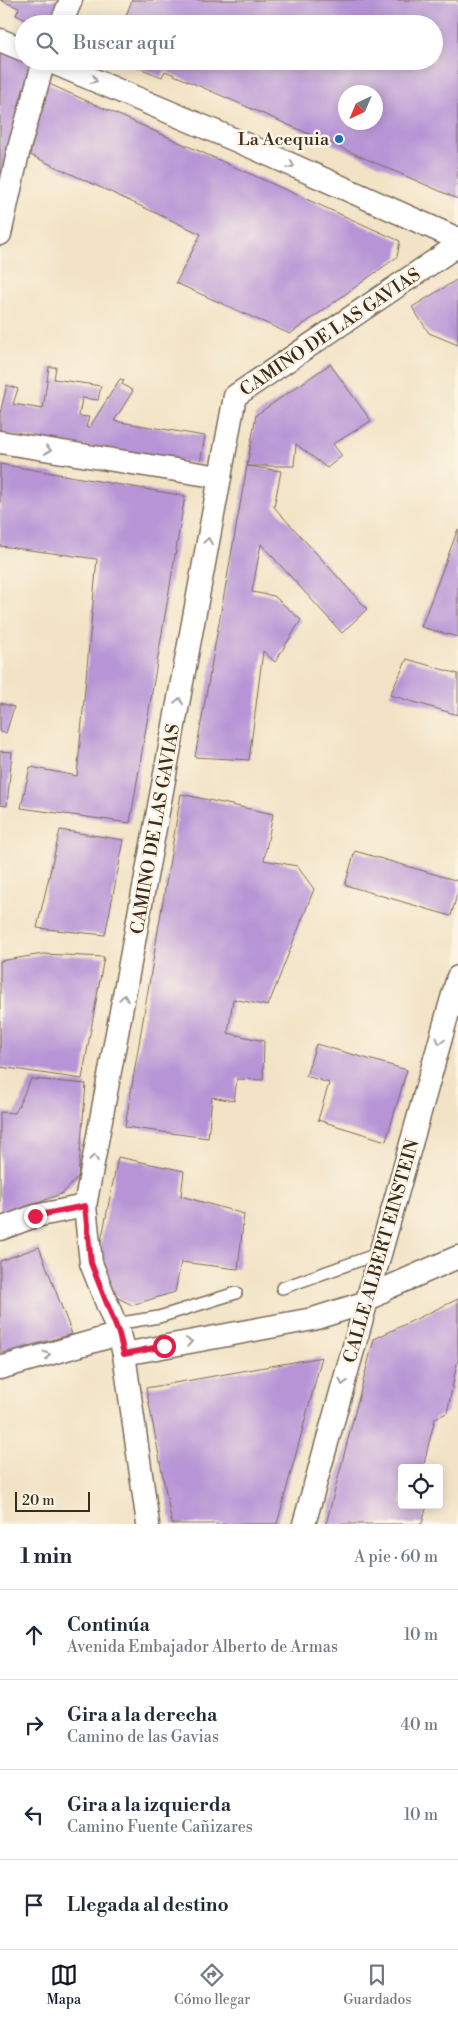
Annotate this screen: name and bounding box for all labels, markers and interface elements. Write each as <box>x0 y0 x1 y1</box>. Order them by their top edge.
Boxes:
search box <box>15 15 443 70</box>
icon: search <box>33 29 61 57</box>
text: Buscar aquí <box>73 31 175 55</box>
one-way arrow <box>89 74 98 84</box>
north arrow <box>338 85 383 130</box>
place label: La Acequia <box>238 128 330 151</box>
marker: La Acequia <box>333 133 345 145</box>
one-way arrow <box>286 159 295 169</box>
street label: CAMINO DE LAS GAVIAS <box>235 263 425 402</box>
one-way arrow <box>44 444 52 454</box>
one-way arrow <box>203 537 213 545</box>
one-way arrow <box>173 696 183 705</box>
street label: CAMINO DE LAS GAVIAS <box>126 722 185 936</box>
one-way arrow <box>118 994 128 1003</box>
one-way arrow <box>436 1036 446 1044</box>
street label: CALLE ALBERT EINSTEIN <box>339 1136 425 1366</box>
one-way arrow <box>89 1154 99 1162</box>
route end <box>24 1205 47 1228</box>
route start <box>153 1335 176 1358</box>
one-way arrow <box>184 1337 193 1348</box>
one-way arrow <box>42 1350 51 1361</box>
one-way arrow <box>338 1378 349 1387</box>
map controls <box>398 1464 443 1509</box>
button: locate <box>398 1464 443 1509</box>
scale bar <box>15 1489 90 1512</box>
text: 20 m <box>22 1492 54 1510</box>
text: 1 min <box>20 1544 72 1570</box>
text: A pie · 60 m <box>354 1547 438 1567</box>
text: Continúa <box>67 1613 150 1637</box>
icon: ahead <box>20 1621 48 1649</box>
text: 10 m <box>404 1625 438 1645</box>
text: Avenida Embajador Alberto de Armas <box>67 1637 338 1657</box>
text: Gira a la derecha <box>67 1703 217 1727</box>
icon: right <box>20 1711 48 1739</box>
text: 40 m <box>401 1715 438 1735</box>
text: Camino de las Gavias <box>67 1727 219 1747</box>
text: Gira a la izquierda <box>67 1793 231 1817</box>
icon: left <box>20 1801 48 1829</box>
text: 10 m <box>404 1805 438 1825</box>
text: Camino Fuente Cañizares <box>67 1817 253 1837</box>
icon: arrive <box>20 1891 48 1919</box>
text: Llegada al destino <box>67 1893 229 1917</box>
tab: Mapa <box>46 1961 81 2009</box>
tab: Cómo llegar <box>174 1961 250 2009</box>
tab: Guardados <box>343 1961 412 2009</box>

